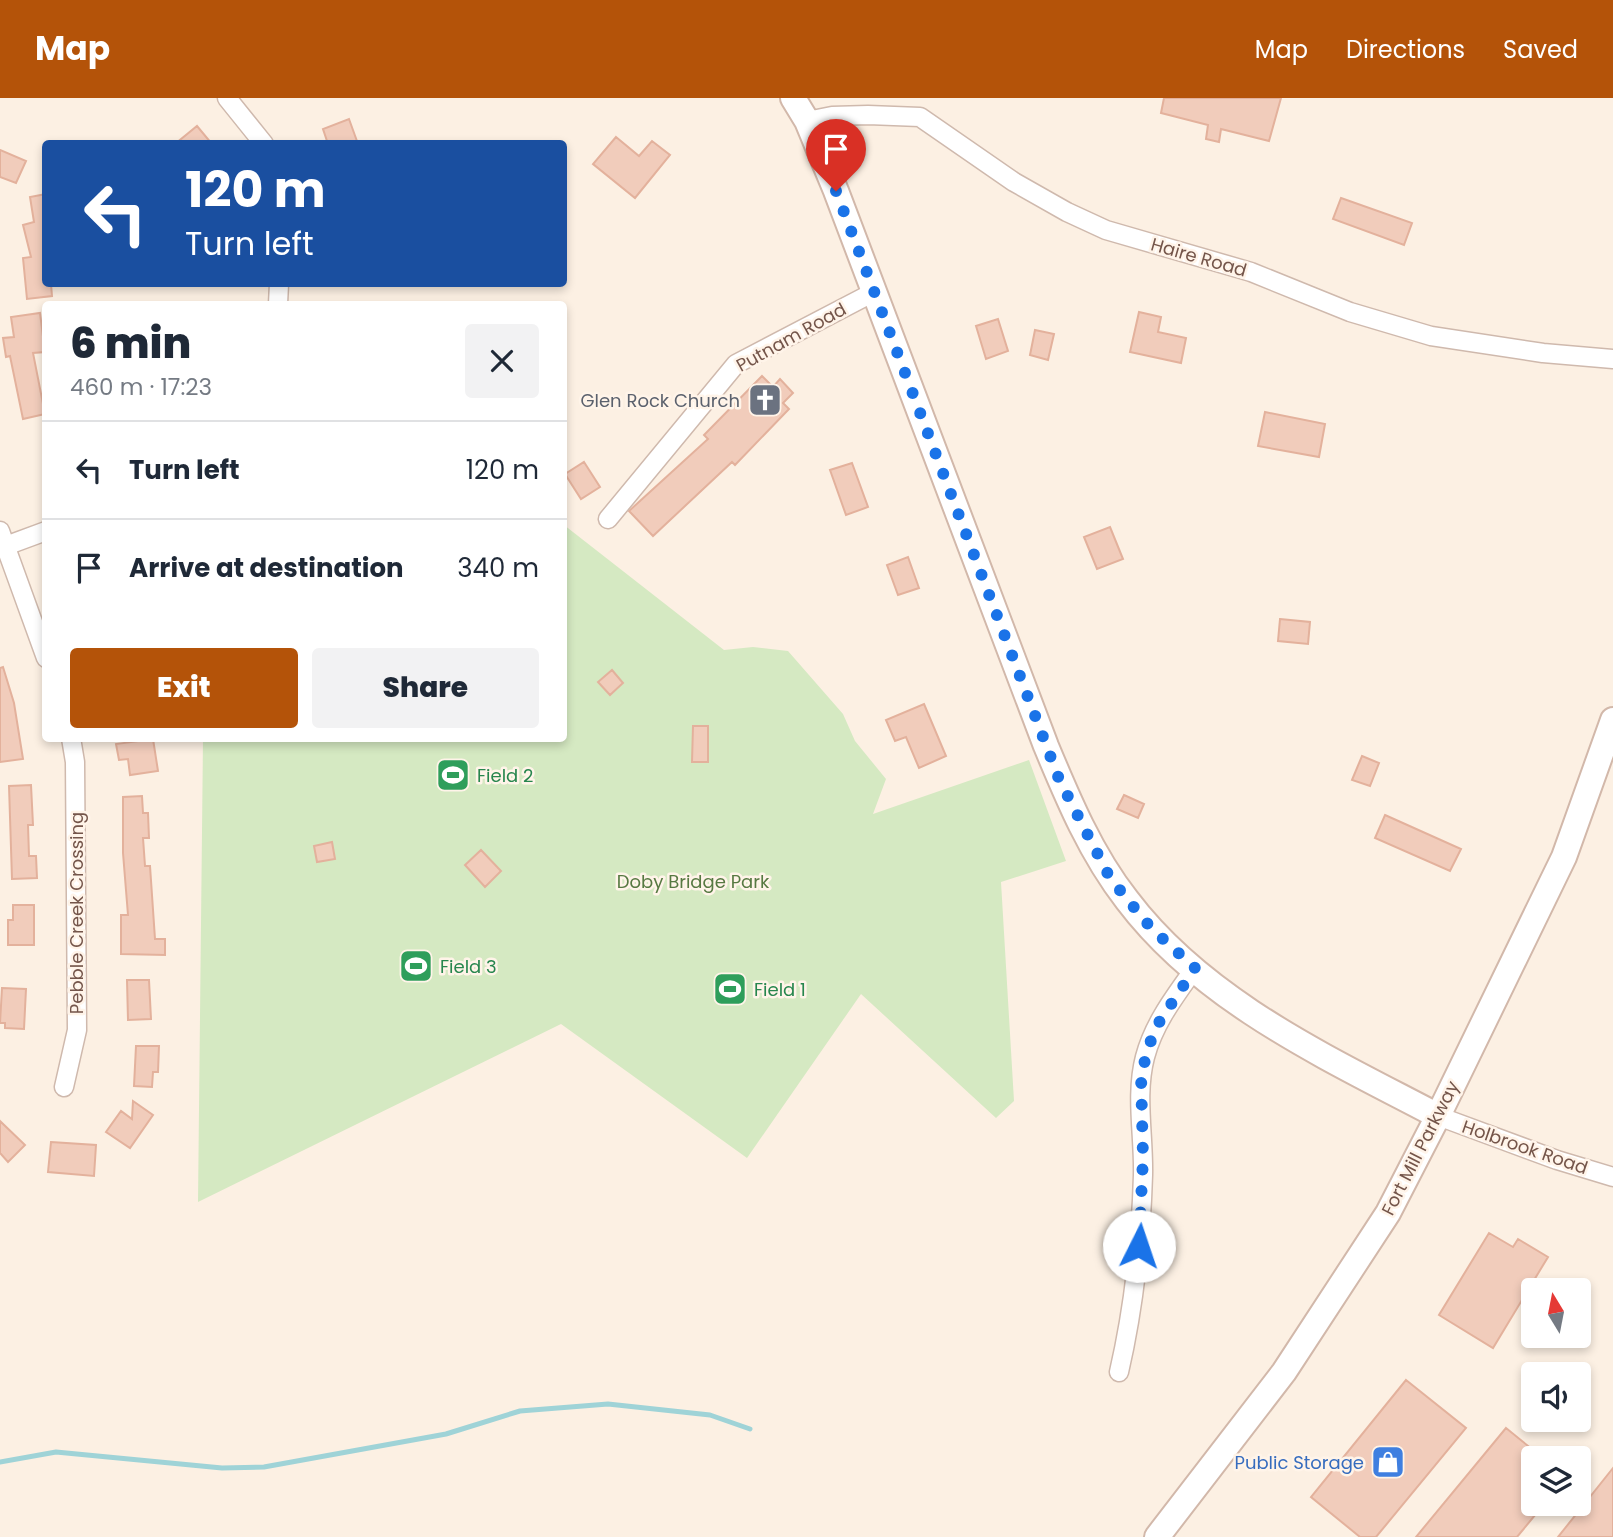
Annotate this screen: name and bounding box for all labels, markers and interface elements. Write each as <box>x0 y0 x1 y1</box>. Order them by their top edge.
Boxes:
text: Map <box>35 25 110 72</box>
text: Map <box>1255 33 1308 66</box>
text: Directions <box>1346 33 1465 66</box>
text: Saved <box>1503 33 1578 66</box>
pin <box>806 119 866 191</box>
icon: arrive <box>817 130 855 168</box>
text: 120 m <box>185 156 326 224</box>
icon: left <box>70 168 161 259</box>
text: Turn left <box>185 221 314 266</box>
street label: Haire Road <box>1148 231 1250 283</box>
street label: Putnam Road <box>731 296 851 378</box>
text: 6 min <box>70 314 191 373</box>
button: close <box>465 324 539 398</box>
text: 460 m · 17:23 <box>70 371 212 403</box>
church icon: Glen Rock Church <box>746 381 784 419</box>
place label: Glen Rock Church <box>581 388 740 413</box>
icon: left <box>70 451 108 489</box>
text: Turn left <box>129 452 240 488</box>
text: 120 m <box>466 452 539 488</box>
icon: arrive <box>70 549 108 587</box>
text: Arrive at destination <box>129 550 404 586</box>
text: 340 m <box>457 550 539 586</box>
button: Exit <box>70 648 298 728</box>
button: Share <box>312 648 539 728</box>
sports icon: Field 2 <box>434 756 472 794</box>
place label: Field 2 <box>477 763 533 788</box>
street label: Pebble Creek Crossing <box>64 812 89 1014</box>
park label: Doby Bridge Park <box>617 869 770 894</box>
sports icon: Field 3 <box>397 947 435 985</box>
place label: Field 3 <box>440 954 497 979</box>
sports icon: Field 1 <box>711 970 749 1008</box>
place label: Field 1 <box>754 977 806 1002</box>
street label: Fort Mill Parkway <box>1375 1076 1465 1220</box>
street label: Holbrook Road <box>1459 1114 1591 1180</box>
position arrow <box>1102 1209 1176 1283</box>
north arrow <box>1521 1278 1591 1348</box>
map controls <box>1521 1278 1591 1516</box>
button: sound <box>1521 1362 1591 1432</box>
shop icon: Public Storage <box>1369 1443 1407 1481</box>
button: layers <box>1521 1446 1591 1516</box>
place label: Public Storage <box>1234 1450 1364 1475</box>

